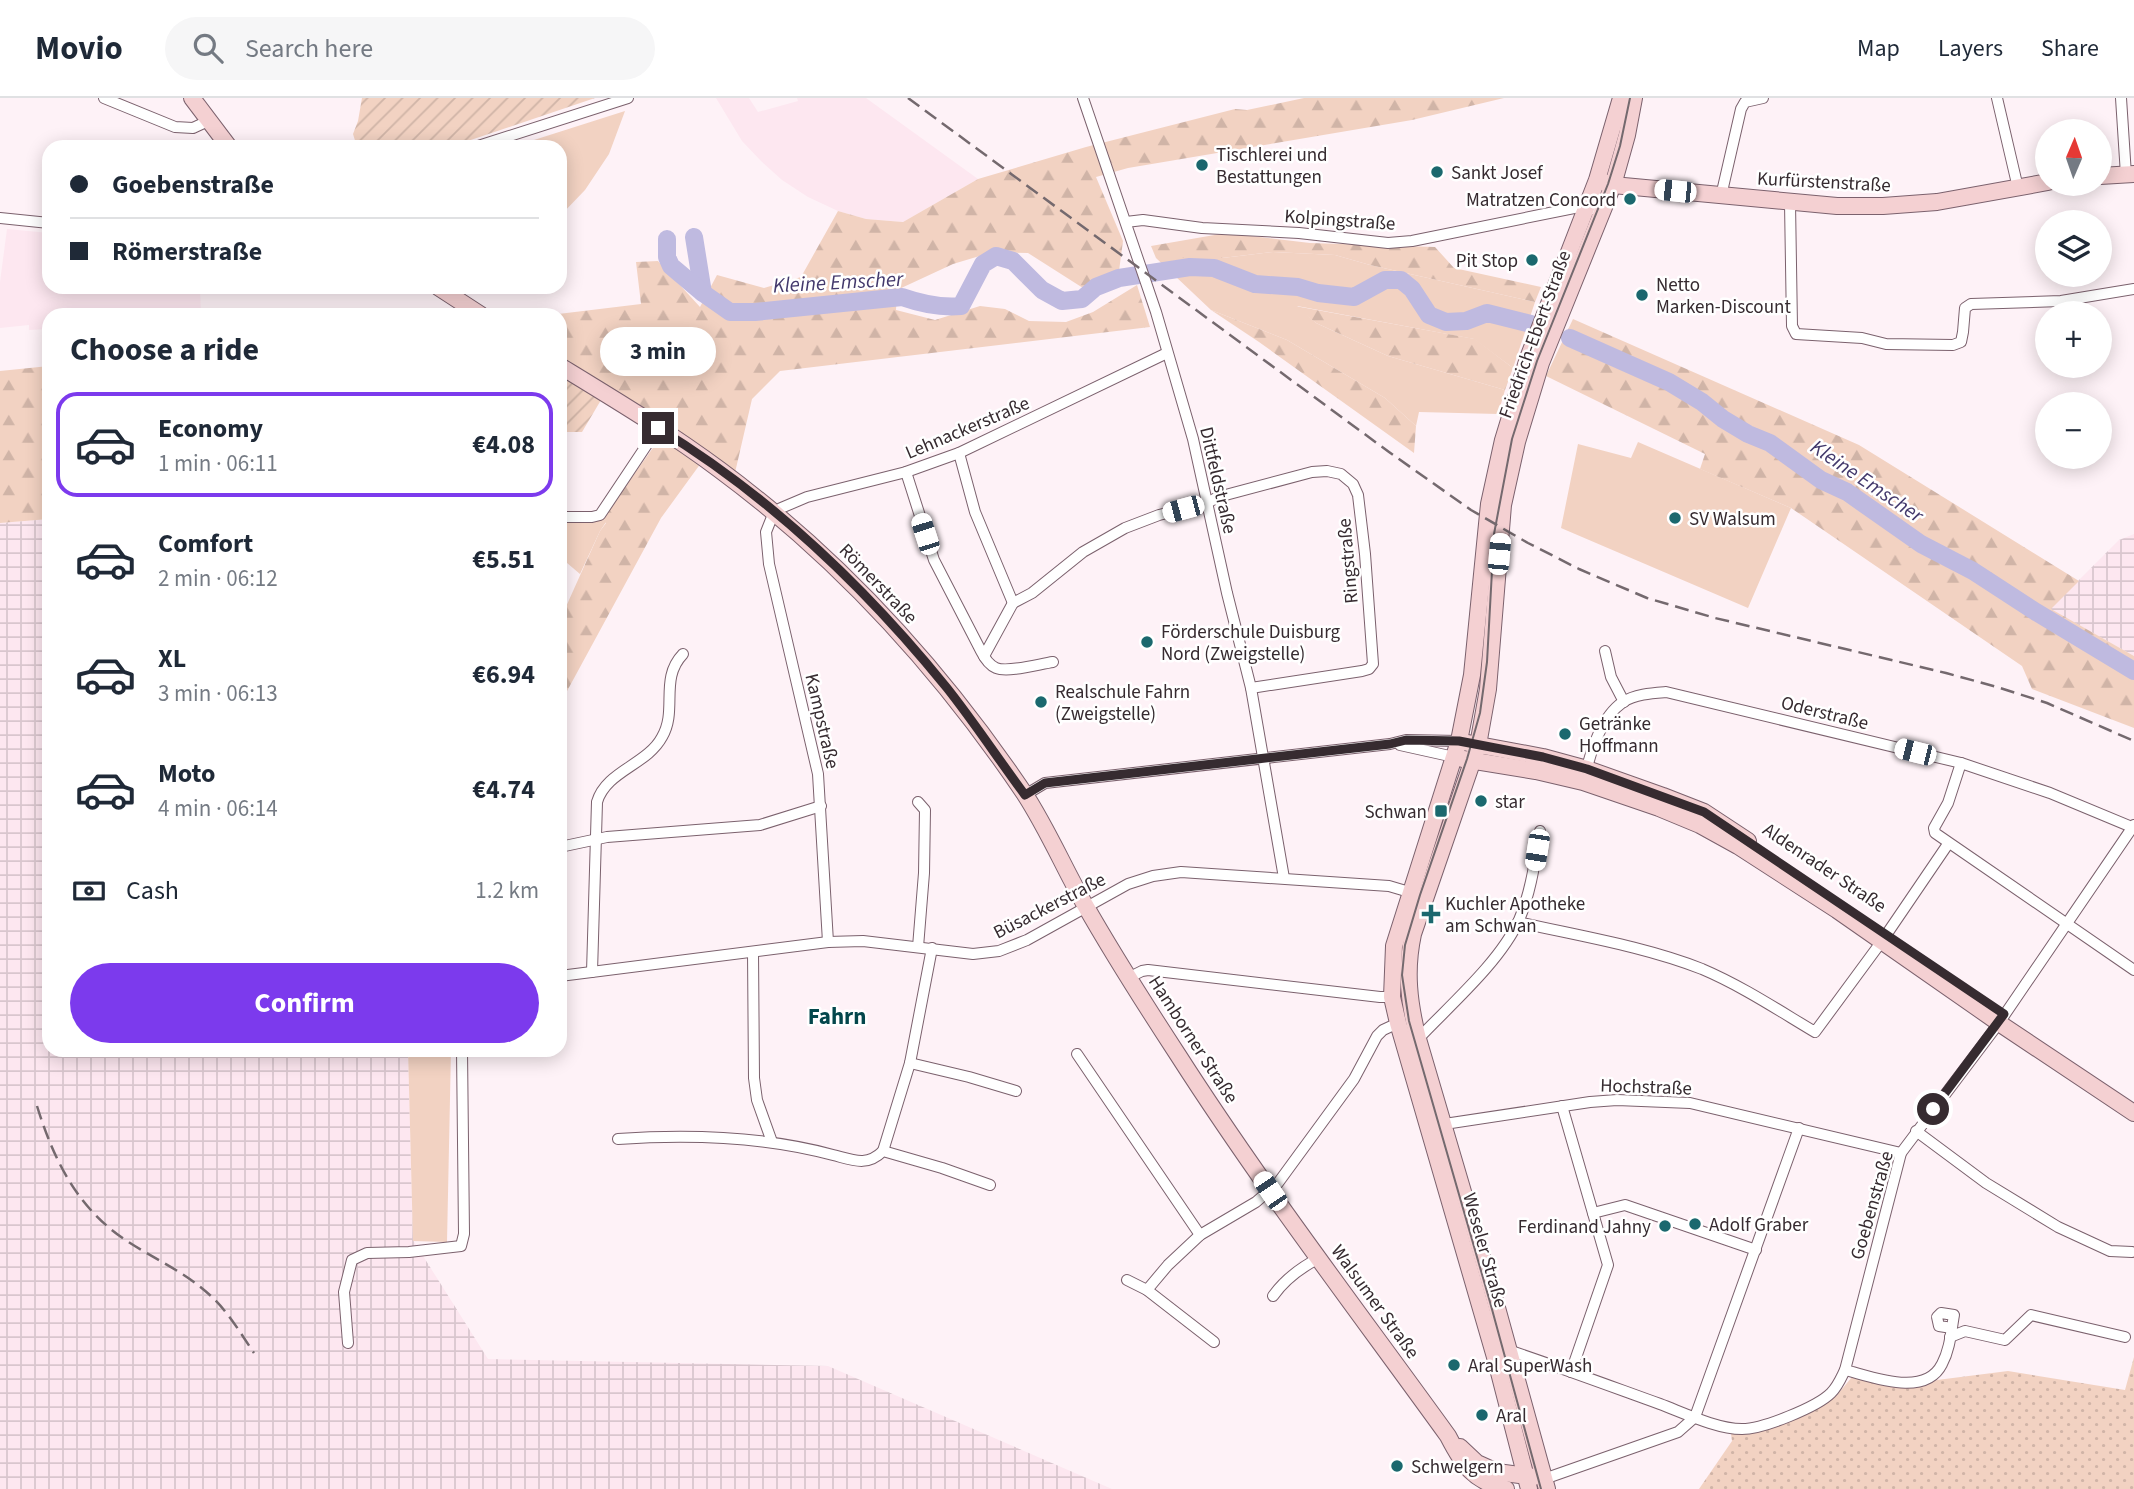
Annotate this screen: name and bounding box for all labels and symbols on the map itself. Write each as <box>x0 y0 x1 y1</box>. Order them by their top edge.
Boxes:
north arrow <box>2035 119 2112 196</box>
place label: Tischlerei und Bestattungen <box>1216 142 1328 191</box>
marker: Tischlerei und Bestattungen <box>1194 157 1210 173</box>
place label: Sankt Josef <box>1451 160 1544 187</box>
marker: Sankt Josef <box>1429 164 1445 180</box>
street label: Kurfürstenstraße <box>1756 166 1891 199</box>
car <box>1654 178 1697 204</box>
place label: Matratzen Concord <box>1466 187 1616 214</box>
marker: Matratzen Concord <box>1622 191 1638 207</box>
street label: Kolpingstraße <box>1283 203 1396 238</box>
street label: Friedrich-Ebert-Straße <box>1493 247 1578 422</box>
place label: Pit Stop <box>1456 248 1518 275</box>
marker: Pit Stop <box>1524 252 1540 268</box>
water label: Kleine Emscher <box>772 264 905 300</box>
place label: Netto Marken-Discount <box>1656 272 1791 321</box>
marker: Netto Marken-Discount <box>1634 287 1650 303</box>
callout: 3 min <box>600 327 716 376</box>
street label: Lehnackerstraße <box>901 390 1034 467</box>
route end <box>642 412 674 444</box>
street label: Dittfeldstraße <box>1192 424 1243 536</box>
water label: Kleine Emscher <box>1805 432 1930 530</box>
car <box>1160 493 1207 525</box>
place label: SV Walsum <box>1689 506 1776 533</box>
marker: SV Walsum <box>1667 510 1683 526</box>
car <box>909 511 942 557</box>
street label: Ringstraße <box>1331 517 1366 605</box>
car <box>1487 532 1512 576</box>
street label: Römerstraße <box>833 538 923 630</box>
place label: Förderschule Duisburg Nord (Zweigstelle) <box>1161 619 1341 668</box>
marker: Förderschule Duisburg Nord (Zweigstelle) <box>1139 634 1155 650</box>
street label: Kampstraße <box>797 671 846 772</box>
place label: Realschule Fahrn (Zweigstelle) <box>1055 679 1190 728</box>
street label: Oderstraße <box>1778 690 1871 737</box>
marker: Realschule Fahrn (Zweigstelle) <box>1033 694 1049 710</box>
place label: Getränke Hoffmann <box>1579 711 1659 760</box>
marker: Getränke Hoffmann <box>1557 726 1573 742</box>
car <box>1893 737 1938 767</box>
place label: star <box>1495 789 1525 816</box>
marker: star <box>1473 793 1489 809</box>
place label: Schwan <box>1364 799 1427 826</box>
marker: Schwan <box>1433 803 1449 819</box>
street label: Aldenrader Straße <box>1757 817 1891 920</box>
car <box>1524 828 1551 872</box>
street label: Büsackerstraße <box>989 866 1111 946</box>
place label: Kuchler Apotheke am Schwan <box>1445 891 1585 940</box>
marker: Kuchler Apotheke am Schwan <box>1423 906 1439 922</box>
street label: Hamborner Straße <box>1141 971 1244 1109</box>
district label: Fahrn <box>808 1000 866 1033</box>
street label: Hochstraße <box>1600 1072 1692 1103</box>
route start <box>1917 1093 1949 1125</box>
street label: Goebenstraße <box>1844 1148 1901 1263</box>
car <box>1250 1168 1291 1214</box>
street label: Weseler Straße <box>1455 1190 1514 1311</box>
place label: Adolf Graber <box>1709 1212 1809 1239</box>
place label: Ferdinand Jahny <box>1518 1214 1651 1241</box>
marker: Adolf Graber <box>1687 1216 1703 1232</box>
marker: Ferdinand Jahny <box>1657 1218 1673 1234</box>
street label: Walsumer Straße <box>1324 1239 1425 1364</box>
place label: Aral SuperWash <box>1468 1353 1592 1380</box>
marker: Aral SuperWash <box>1446 1357 1462 1373</box>
place label: Aral <box>1496 1403 1527 1430</box>
marker: Aral <box>1474 1407 1490 1423</box>
place label: Schwelgern <box>1411 1454 1504 1481</box>
marker: Schwelgern <box>1389 1458 1405 1474</box>

